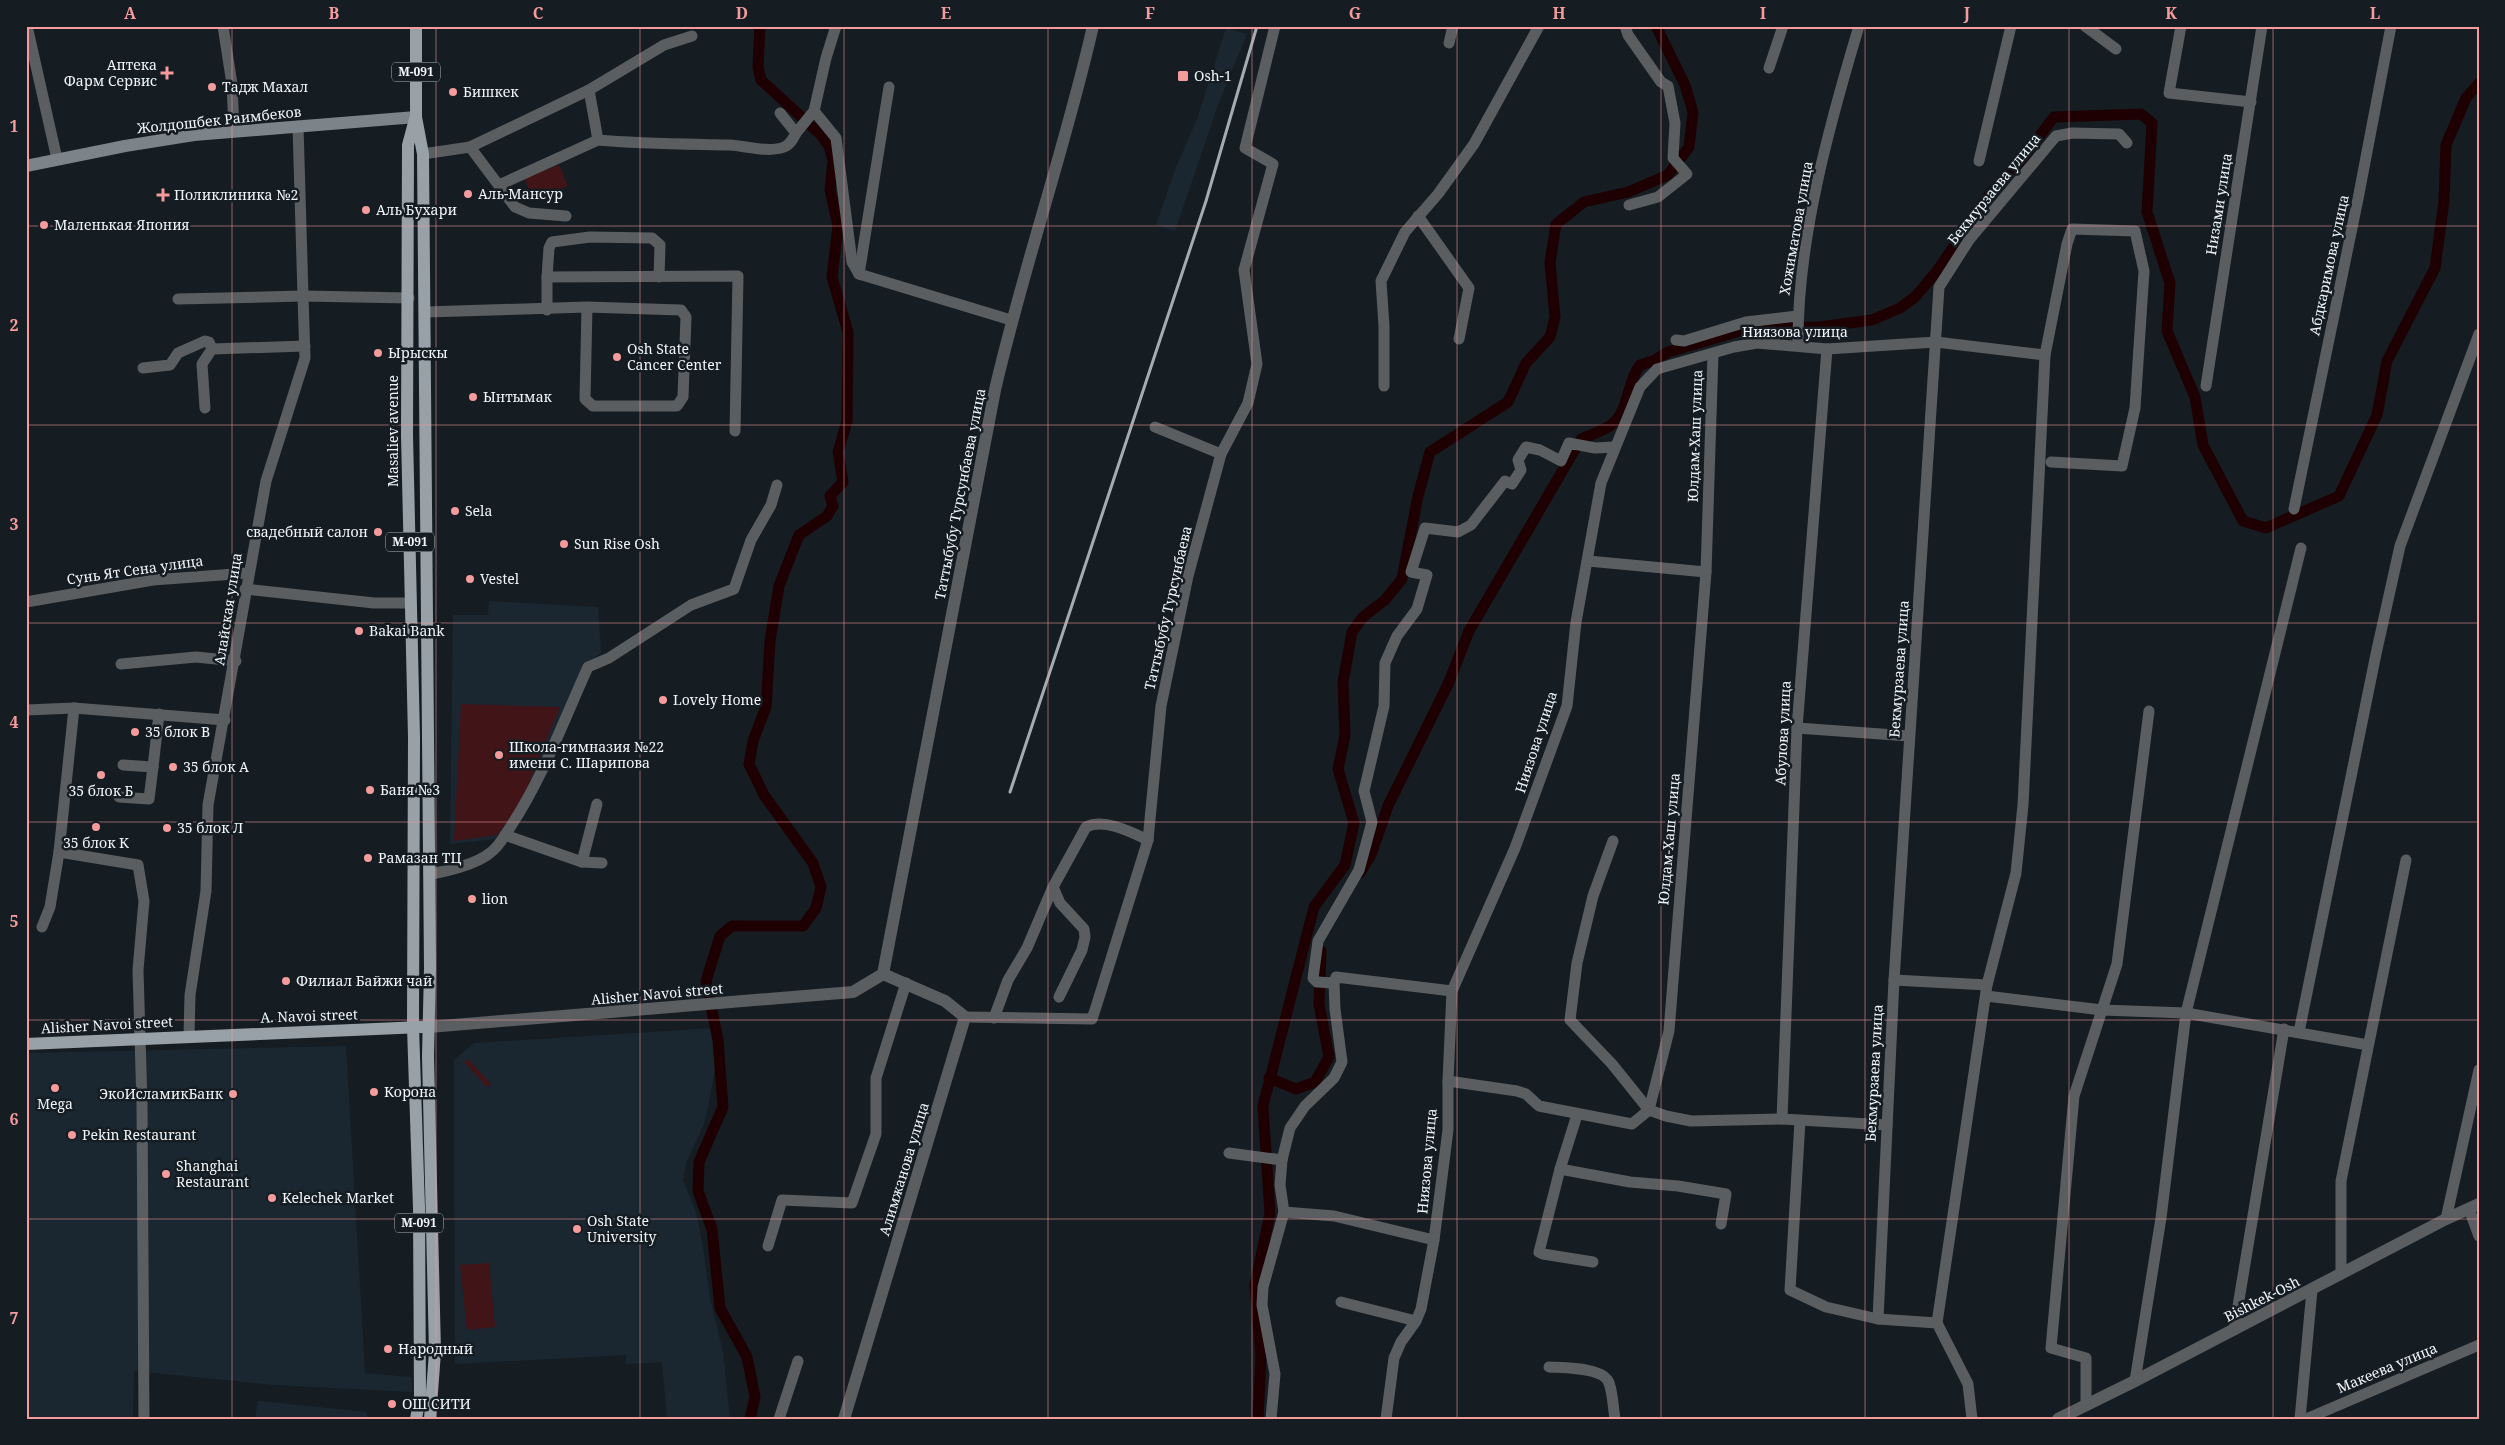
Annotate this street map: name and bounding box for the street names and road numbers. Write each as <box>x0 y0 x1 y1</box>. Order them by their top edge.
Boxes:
road number: М-091 <box>392 62 440 82</box>
street label: Жолдошбек Раимбеков <box>135 101 302 138</box>
street label: Бекмурзаева улица <box>1943 129 2044 248</box>
street label: Низами улица <box>2201 152 2236 256</box>
street label: Хожиматова улица <box>1774 159 1817 296</box>
street label: Абдкаримова улица <box>2304 193 2353 337</box>
street label: Ниязова улица <box>1742 322 1848 341</box>
street label: Юлдам-Хаш улица <box>1683 369 1706 503</box>
street label: Masaliev avenue <box>383 375 402 487</box>
street label: Таттыбубу Турсунбаева улица <box>930 387 989 601</box>
street label: Таттыбубу Турсунбаева <box>1139 524 1196 692</box>
road number: М-091 <box>386 532 434 552</box>
street label: Сунь Ят Сена улица <box>65 551 204 588</box>
street label: Алайская улица <box>209 551 246 667</box>
street label: Бекмурзаева улица <box>1884 600 1913 738</box>
street label: Абулова улица <box>1770 680 1795 786</box>
street label: Ниязова улица <box>1510 689 1561 795</box>
street label: Юлдам-Хаш улица <box>1653 772 1684 906</box>
street label: Alisher Navoi street <box>590 978 724 1009</box>
street label: A. Navoi street <box>260 1004 358 1027</box>
street label: Бекмурзаева улица <box>1860 1004 1887 1142</box>
street label: Alisher Navoi street <box>40 1012 174 1037</box>
street label: Алимжанова улица <box>874 1100 933 1238</box>
street label: Ниязова улица <box>1412 1107 1441 1215</box>
road number: М-091 <box>395 1214 443 1232</box>
street label: Bishkek-Osh <box>2221 1271 2303 1326</box>
street label: Макеева улица <box>2334 1338 2440 1397</box>

